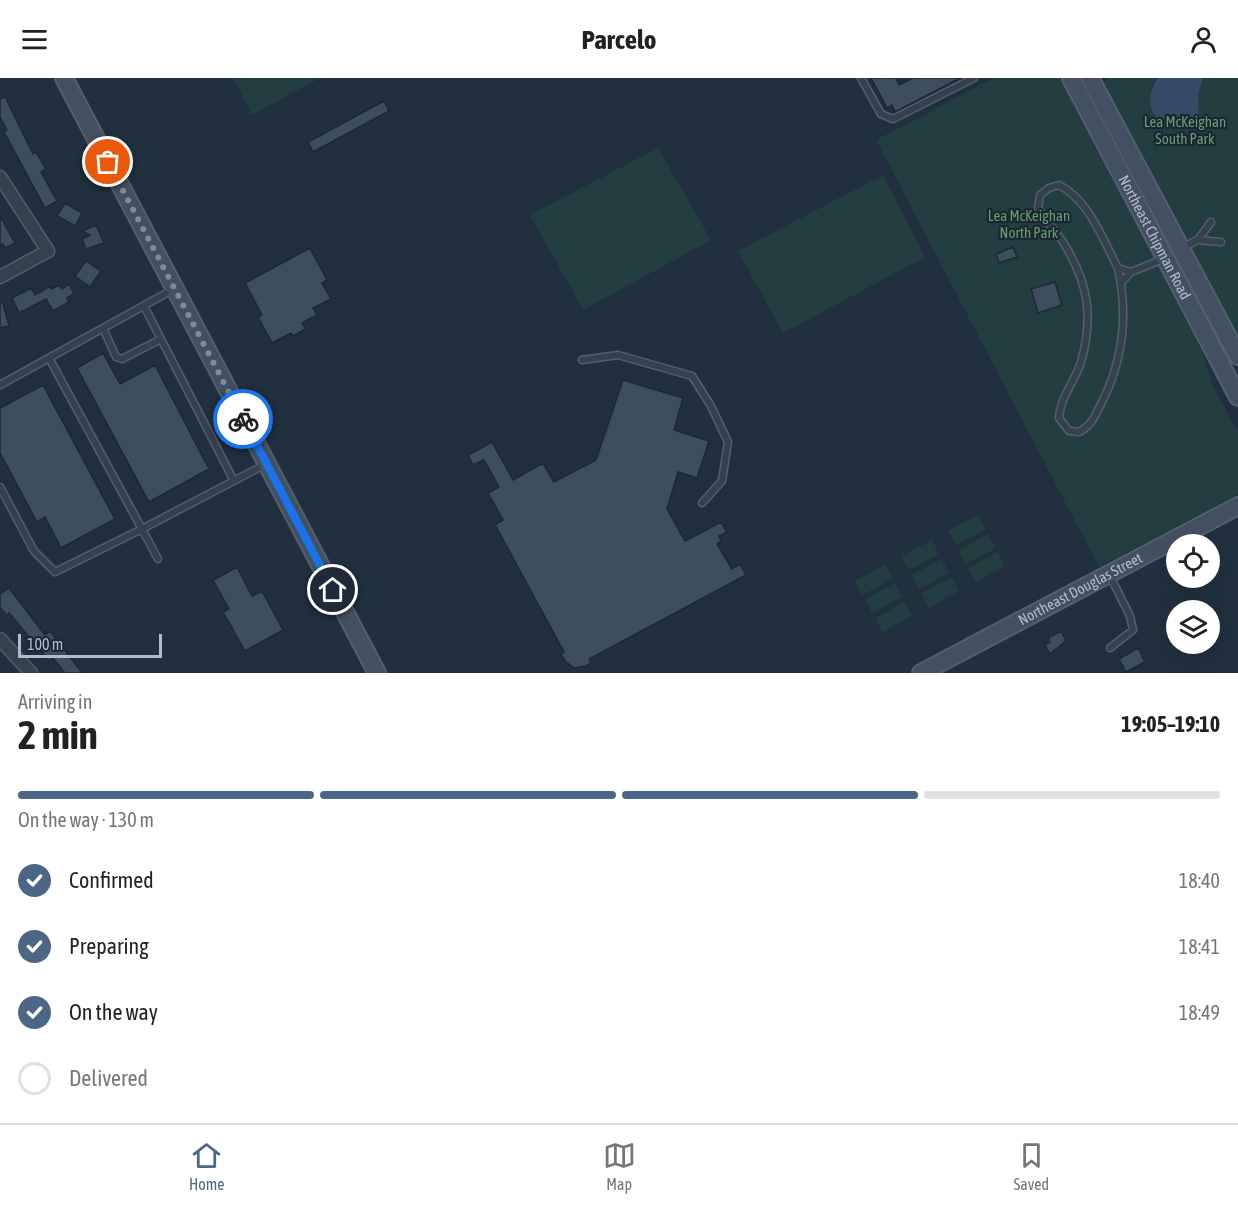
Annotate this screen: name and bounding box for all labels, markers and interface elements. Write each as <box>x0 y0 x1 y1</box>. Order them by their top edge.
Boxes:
icon: menu <box>18 23 51 56</box>
icon: person <box>1187 23 1220 56</box>
text: Parcelo <box>581 24 657 55</box>
park label: Lea McKeighan South Park <box>1144 113 1226 147</box>
pin <box>82 136 133 187</box>
icon: bag <box>91 145 124 178</box>
street label: Northeast Chipman Road <box>1115 172 1194 302</box>
park label: Lea McKeighan North Park <box>988 207 1070 241</box>
courier <box>213 389 273 449</box>
icon: bike <box>227 403 260 436</box>
map controls <box>1166 534 1220 654</box>
button: locate <box>1166 534 1220 588</box>
street label: Northeast Douglas Street <box>1015 549 1145 628</box>
pin <box>307 564 358 615</box>
icon: home <box>316 573 349 606</box>
button: layers <box>1166 600 1220 654</box>
scale bar <box>18 631 162 658</box>
text: 100 m <box>27 635 63 653</box>
text: Arriving in <box>18 690 92 713</box>
text: 19:05–19:10 <box>1121 711 1220 737</box>
text: 2 min <box>18 713 98 757</box>
text: On the way · 130 m <box>18 808 154 831</box>
icon: check <box>18 864 51 897</box>
text: Confirmed <box>69 867 154 893</box>
text: 18:40 <box>1179 869 1220 892</box>
icon: check <box>18 930 51 963</box>
text: Preparing <box>69 933 149 959</box>
text: 18:41 <box>1179 935 1220 958</box>
icon: check <box>18 996 51 1029</box>
text: On the way <box>69 999 158 1025</box>
text: 18:49 <box>1179 1001 1220 1024</box>
text: Delivered <box>69 1065 148 1091</box>
tab: Home <box>189 1139 225 1193</box>
tab: Map <box>603 1139 636 1193</box>
tab: Saved <box>1014 1139 1049 1193</box>

